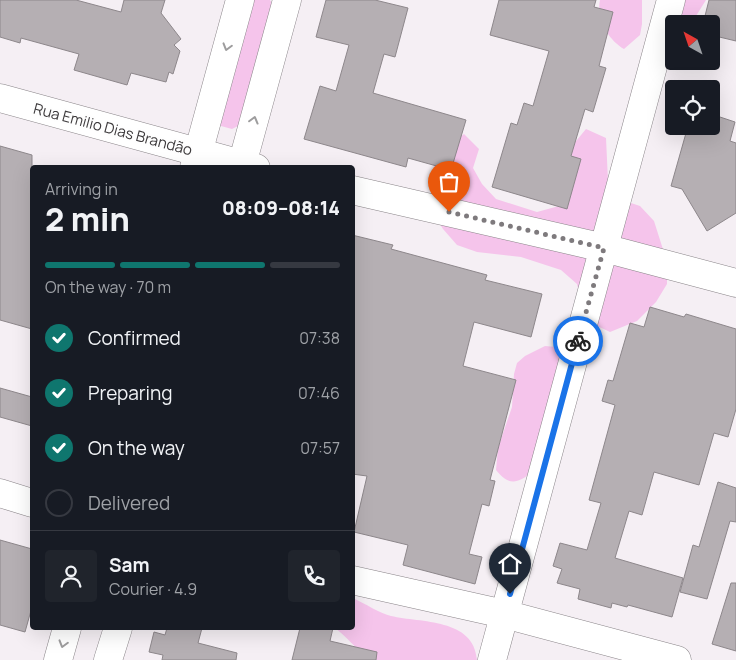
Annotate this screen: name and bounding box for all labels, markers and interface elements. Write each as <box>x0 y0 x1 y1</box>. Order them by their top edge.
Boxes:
north arrow <box>665 15 720 70</box>
map controls <box>665 15 720 135</box>
one-way arrow <box>222 43 233 51</box>
button: locate <box>665 80 720 135</box>
street label: Rua Emilio Dias Brandão <box>31 98 195 160</box>
one-way arrow <box>248 117 258 125</box>
pin <box>428 161 470 212</box>
icon: bag <box>435 168 463 196</box>
text: Arriving in <box>45 178 118 200</box>
text: 08:09–08:14 <box>222 195 340 221</box>
text: 2 min <box>45 197 130 241</box>
text: On the way · 70 m <box>45 276 171 298</box>
courier <box>553 316 603 366</box>
icon: check <box>45 324 73 352</box>
text: Confirmed <box>88 325 181 351</box>
text: 07:38 <box>299 327 340 349</box>
icon: bike <box>564 327 592 355</box>
icon: check <box>45 379 73 407</box>
text: Preparing <box>88 380 173 406</box>
text: 07:46 <box>298 382 340 404</box>
icon: check <box>45 434 73 462</box>
text: On the way <box>88 435 185 461</box>
text: 07:57 <box>300 437 340 459</box>
text: Delivered <box>88 490 170 516</box>
pin <box>489 543 531 594</box>
button: person <box>45 550 97 602</box>
button: phone <box>288 550 340 602</box>
icon: home <box>496 550 524 578</box>
text: Sam <box>109 552 150 578</box>
text: Courier · 4.9 <box>109 578 197 600</box>
one-way arrow <box>58 639 68 647</box>

